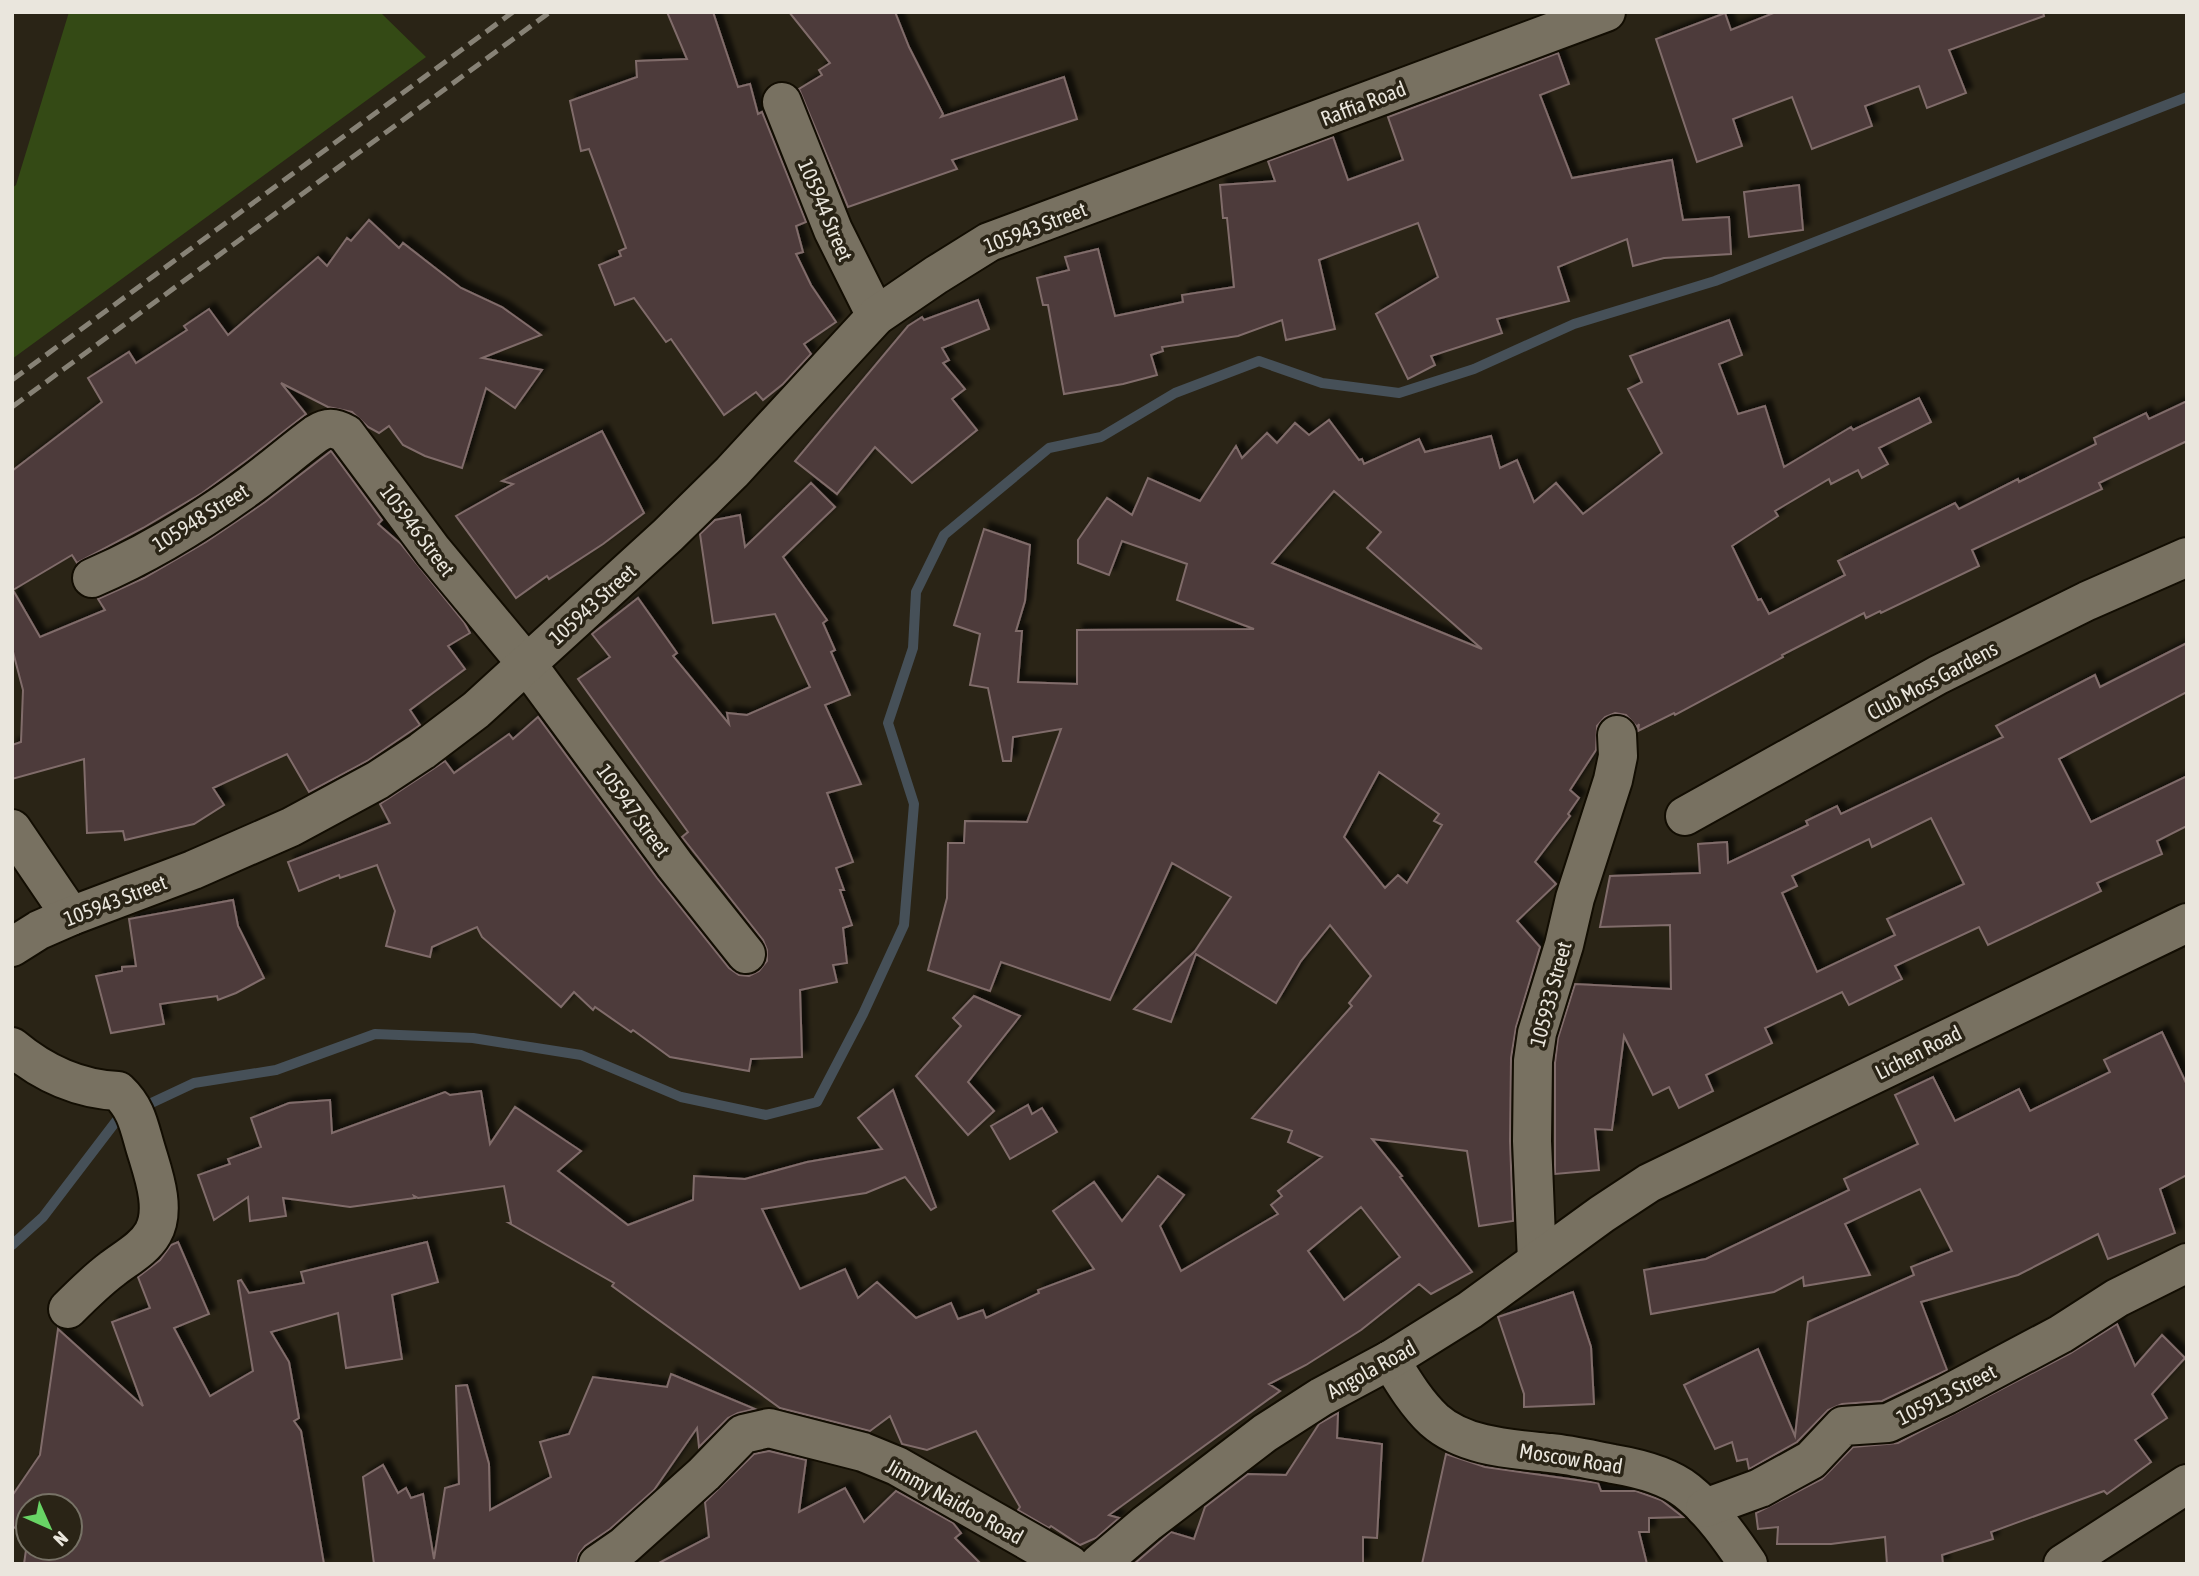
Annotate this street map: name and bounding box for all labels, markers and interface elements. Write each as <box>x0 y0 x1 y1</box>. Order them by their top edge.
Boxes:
street label: Raffia Road <box>1317 76 1409 130</box>
street label: 105944 Street <box>794 156 858 264</box>
street label: 105943 Street <box>980 196 1090 258</box>
street label: 105948 Street <box>148 478 252 556</box>
street label: 105946 Street <box>376 480 460 580</box>
street label: 105943 Street <box>544 559 640 649</box>
street label: Club Moss Gardens <box>1863 636 2001 724</box>
street label: 105947 Street <box>593 759 675 861</box>
street label: 105943 Street <box>60 869 170 931</box>
street label: 105933 Street <box>1524 939 1576 1049</box>
street label: Lichen Road <box>1871 1020 1965 1084</box>
street label: Angola Road <box>1323 1335 1419 1403</box>
street label: 105913 Street <box>1892 1359 2000 1429</box>
street label: Moscow Road <box>1518 1438 1624 1478</box>
street label: Jimmy Naidoo Road <box>882 1453 1028 1549</box>
north arrow <box>14 1492 84 1562</box>
text: N <box>49 1527 73 1551</box>

